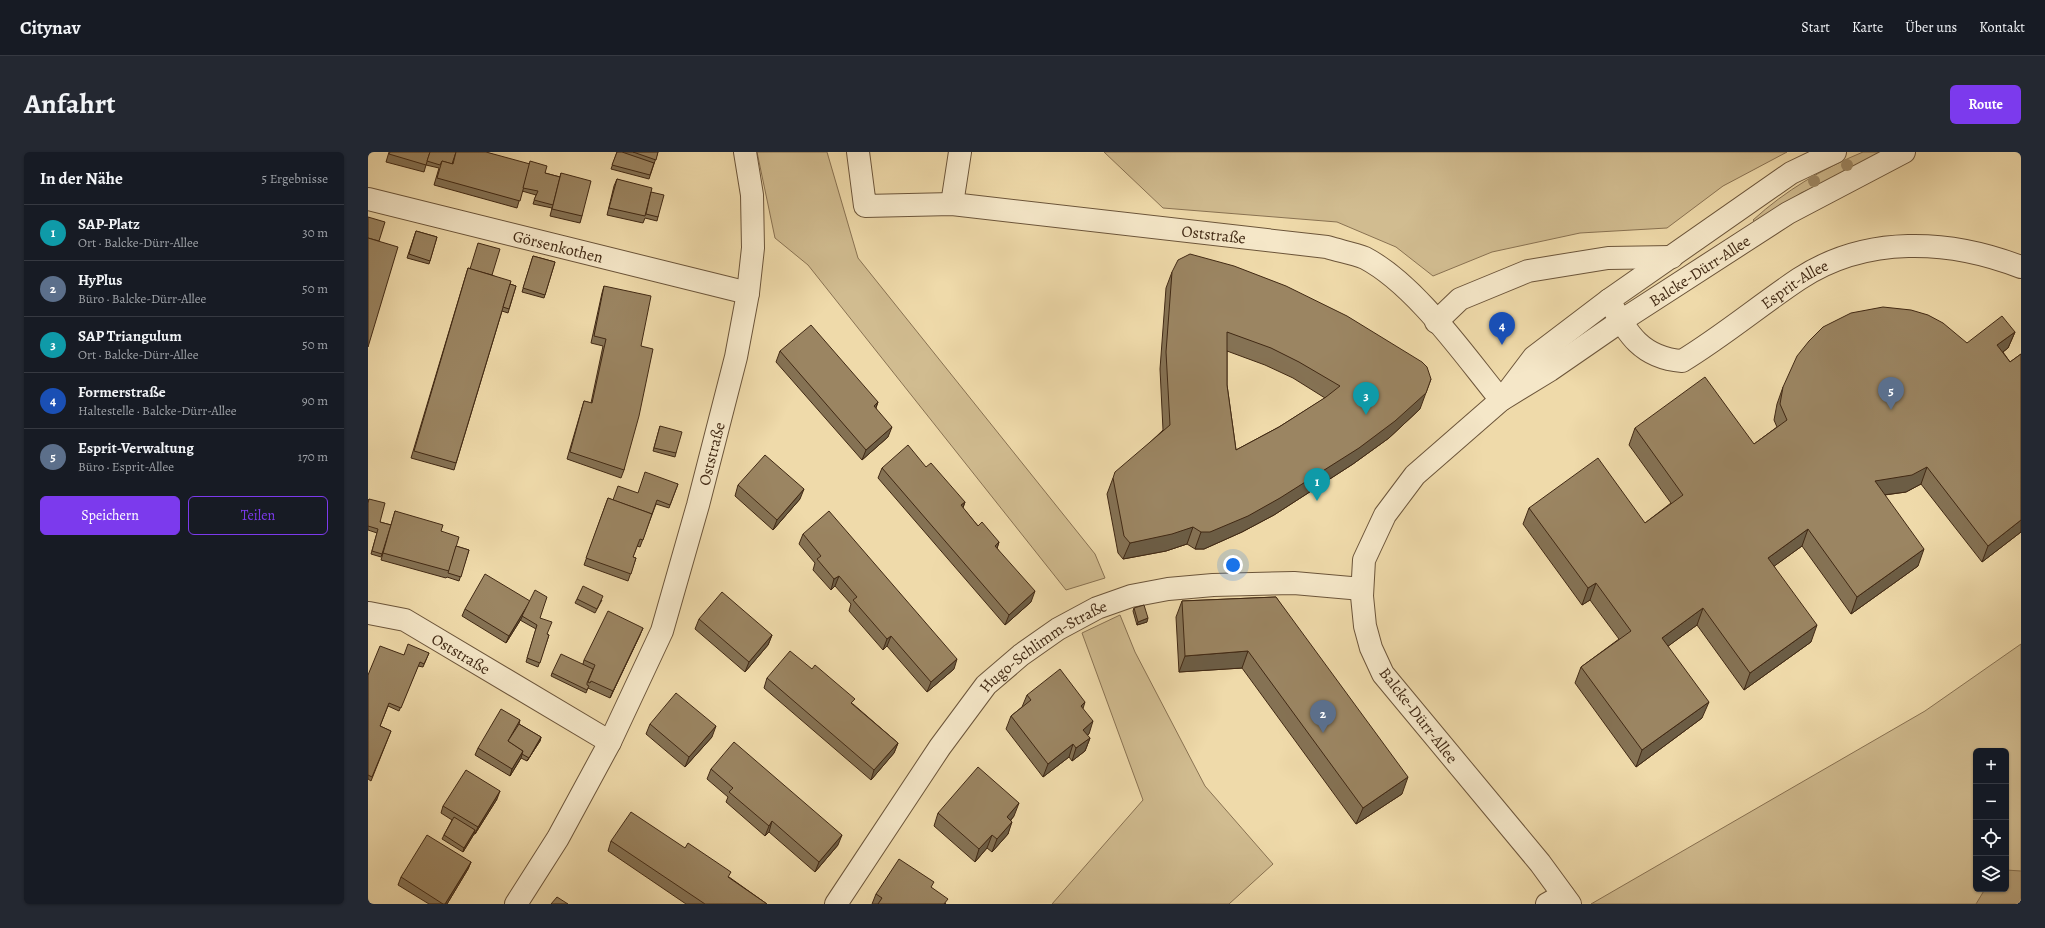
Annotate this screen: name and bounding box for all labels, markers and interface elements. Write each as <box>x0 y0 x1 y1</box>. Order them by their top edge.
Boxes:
text: Citynav <box>20 15 81 41</box>
text: Start <box>1801 18 1830 37</box>
text: Karte <box>1852 18 1883 37</box>
text: Über uns <box>1905 18 1957 37</box>
text: Kontakt <box>1979 18 2025 37</box>
text: Anfahrt <box>24 85 116 123</box>
button: Route <box>1950 85 2021 124</box>
text: In der Nähe <box>40 167 123 190</box>
text: 5 Ergebnisse <box>262 170 328 187</box>
text: SAP-Platz <box>78 214 140 234</box>
street label: Oststraße <box>1180 220 1247 250</box>
text: 1 <box>51 224 55 241</box>
text: 30 m <box>302 224 328 241</box>
street label: Görsenkothen <box>511 225 606 269</box>
street label: Balcke-Dürr-Allee <box>1645 230 1755 312</box>
text: Ort · Balcke-Dürr-Allee <box>78 234 199 251</box>
street label: Esprit-Allee <box>1757 255 1832 314</box>
text: HyPlus <box>78 270 122 290</box>
text: 2 <box>50 280 56 297</box>
text: 50 m <box>302 280 328 297</box>
text: Büro · Balcke-Dürr-Allee <box>78 290 206 307</box>
pin: 4 <box>1489 312 1515 345</box>
text: SAP Triangulum <box>78 326 182 346</box>
text: 3 <box>50 336 56 353</box>
text: 50 m <box>302 336 328 353</box>
text: Ort · Balcke-Dürr-Allee <box>78 346 199 363</box>
pin: 5 <box>1878 377 1904 410</box>
text: Formerstraße <box>78 382 166 402</box>
pin: 3 <box>1353 382 1379 415</box>
text: 4 <box>50 392 56 409</box>
text: 90 m <box>302 392 328 409</box>
text: Haltestelle · Balcke-Dürr-Allee <box>78 402 237 419</box>
street label: Oststraße <box>693 420 731 488</box>
text: Esprit-Verwaltung <box>78 438 194 458</box>
text: 5 <box>50 448 56 465</box>
text: 170 m <box>298 448 328 465</box>
text: Büro · Esprit-Allee <box>78 458 174 475</box>
pin: 1 <box>1304 468 1330 501</box>
button: Speichern <box>40 496 180 535</box>
button: Teilen <box>188 496 328 535</box>
your location <box>1223 555 1243 575</box>
street label: Hugo-Schlimm-Straße <box>974 595 1110 697</box>
street label: Oststraße <box>427 628 494 680</box>
street label: Balcke-Dürr-Allee <box>1374 663 1463 768</box>
pin: 2 <box>1310 700 1336 733</box>
map controls <box>1973 748 2009 892</box>
button: + <box>1973 748 2009 784</box>
button: − <box>1973 784 2009 820</box>
button: locate <box>1973 820 2009 856</box>
button: layers <box>1973 856 2009 892</box>

